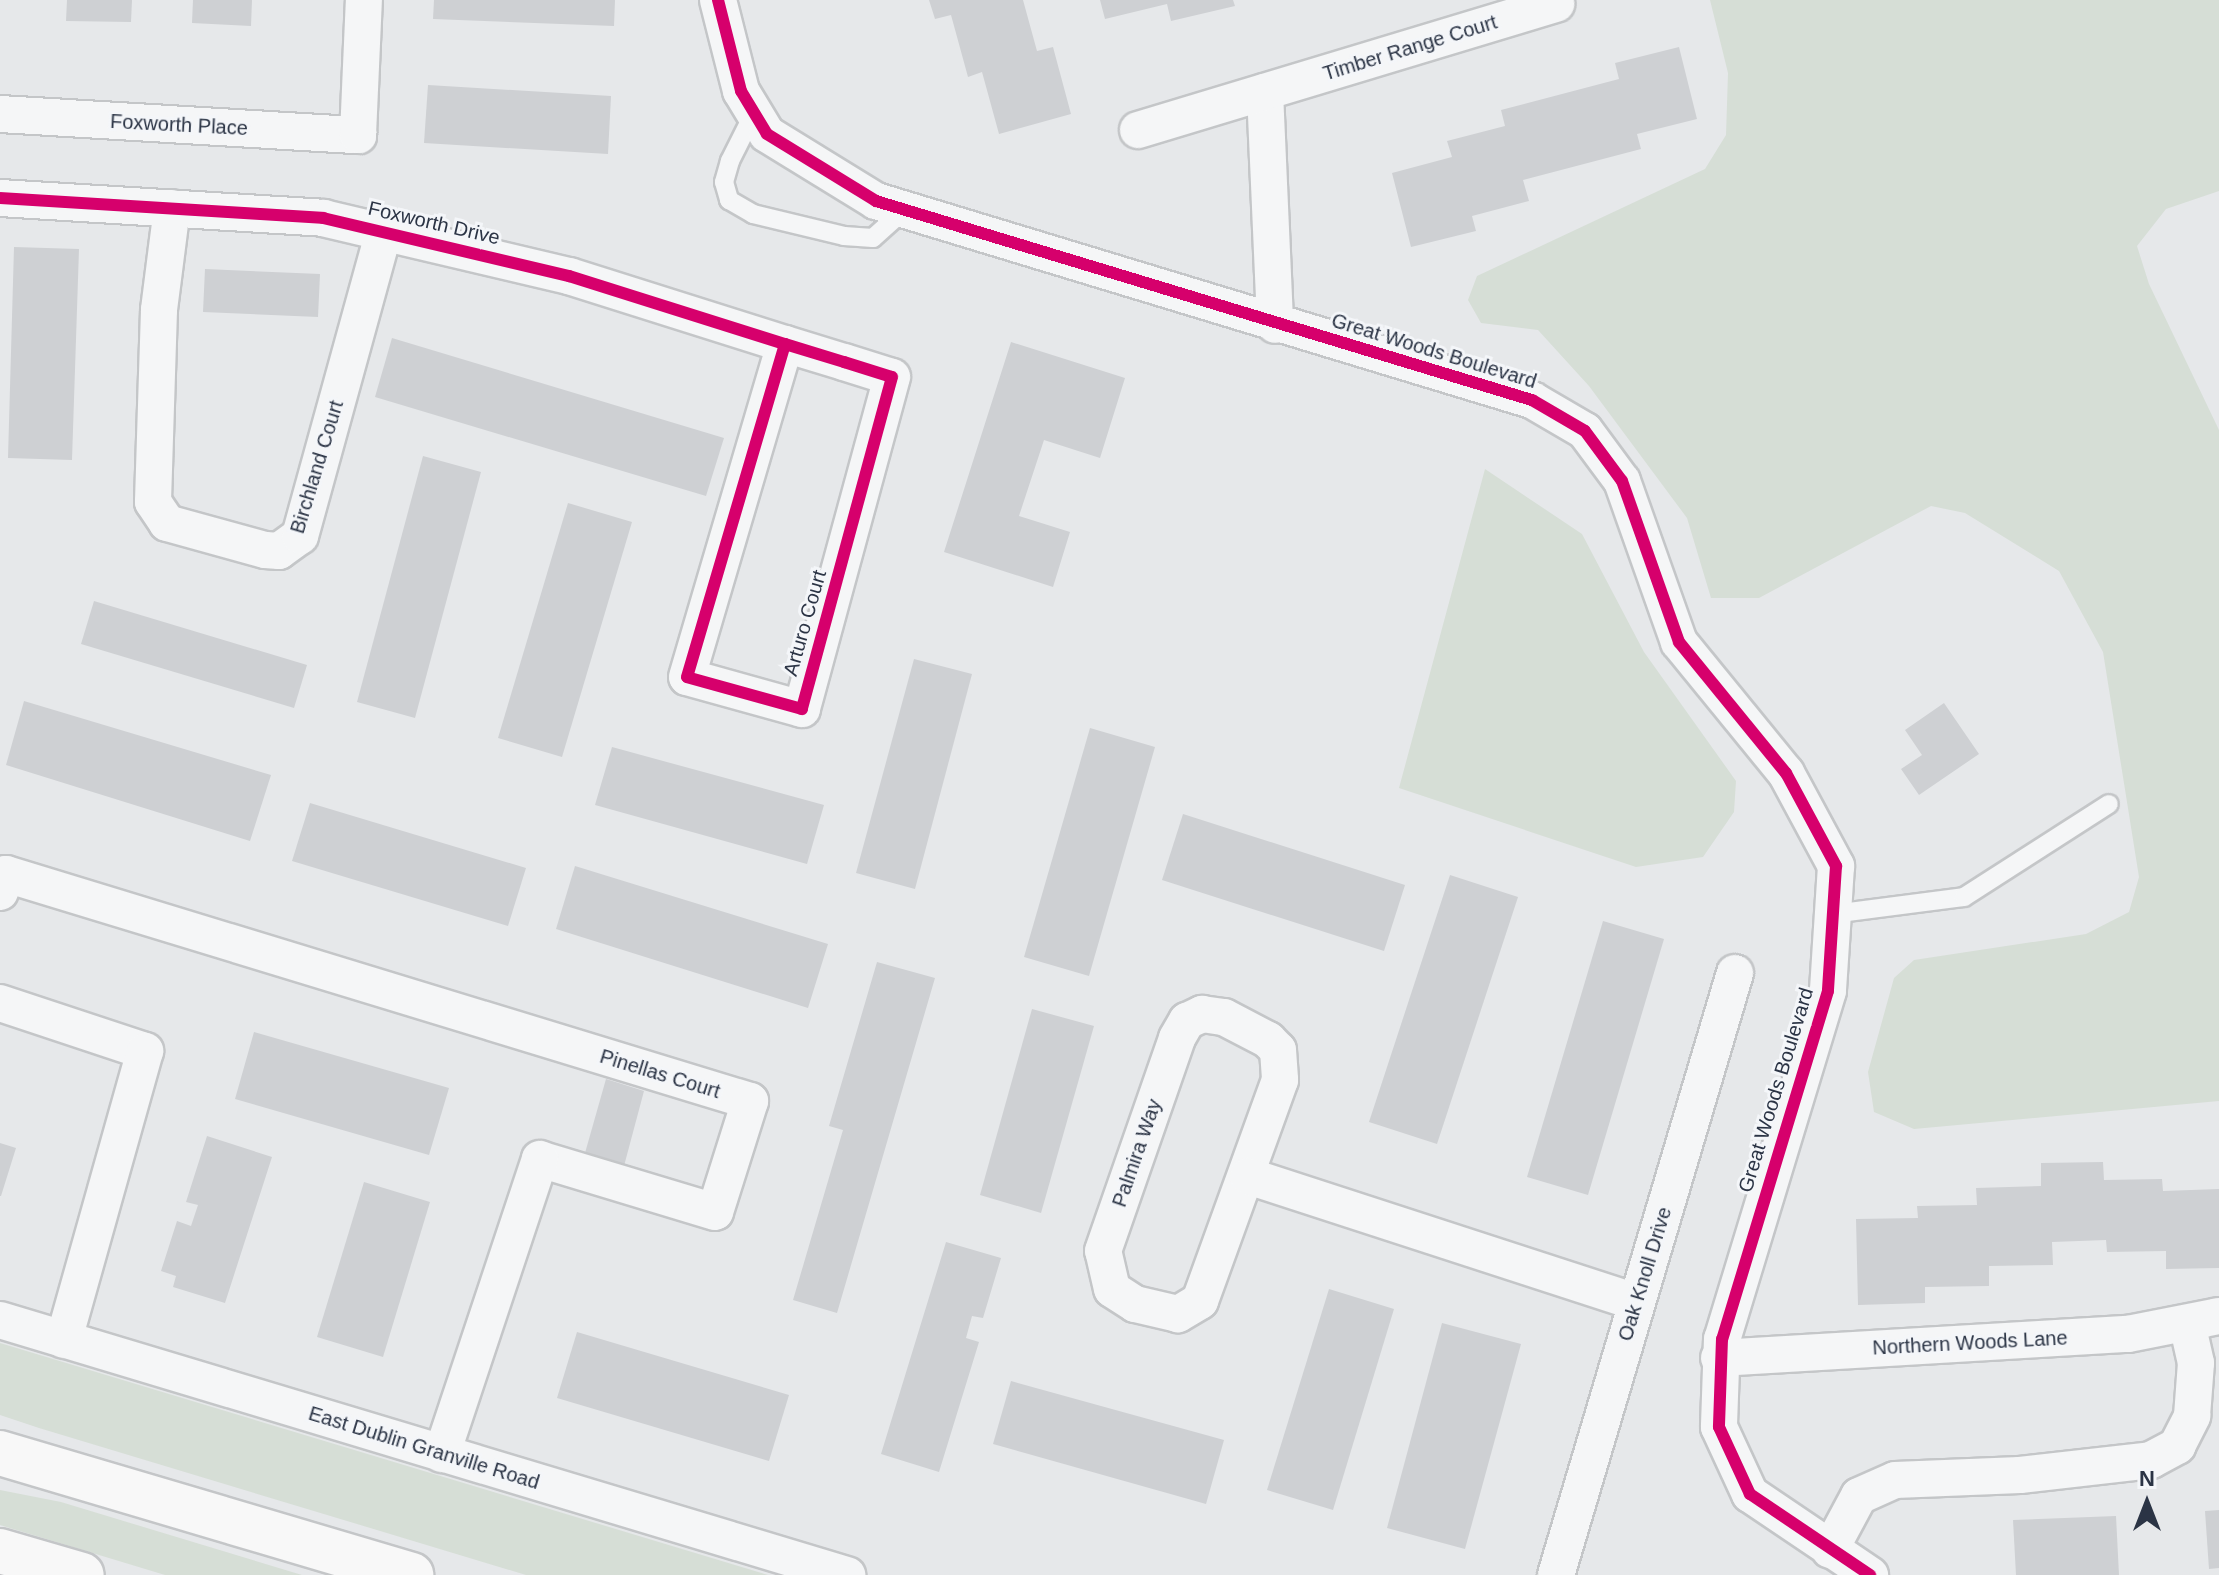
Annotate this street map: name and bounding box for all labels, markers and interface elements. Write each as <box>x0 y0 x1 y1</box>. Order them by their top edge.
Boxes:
street label: Timber Range Court <box>1320 10 1500 86</box>
street label: Foxworth Place <box>110 109 248 141</box>
street label: Foxworth Drive <box>366 196 502 250</box>
street label: Great Woods Boulevard <box>1329 308 1539 394</box>
street label: Birchland Court <box>285 398 349 536</box>
street label: Arturo Court <box>778 567 832 679</box>
street label: Great Woods Boulevard <box>1733 985 1819 1195</box>
street label: Pinellas Court <box>597 1044 723 1104</box>
street label: Palmira Way <box>1107 1096 1167 1210</box>
street label: Oak Knoll Drive <box>1613 1204 1677 1344</box>
street label: Northern Woods Lane <box>1872 1326 2068 1360</box>
street label: East Dublin Granville Road <box>306 1401 542 1495</box>
north arrow <box>2107 1463 2187 1543</box>
text: N <box>2139 1466 2155 1491</box>

